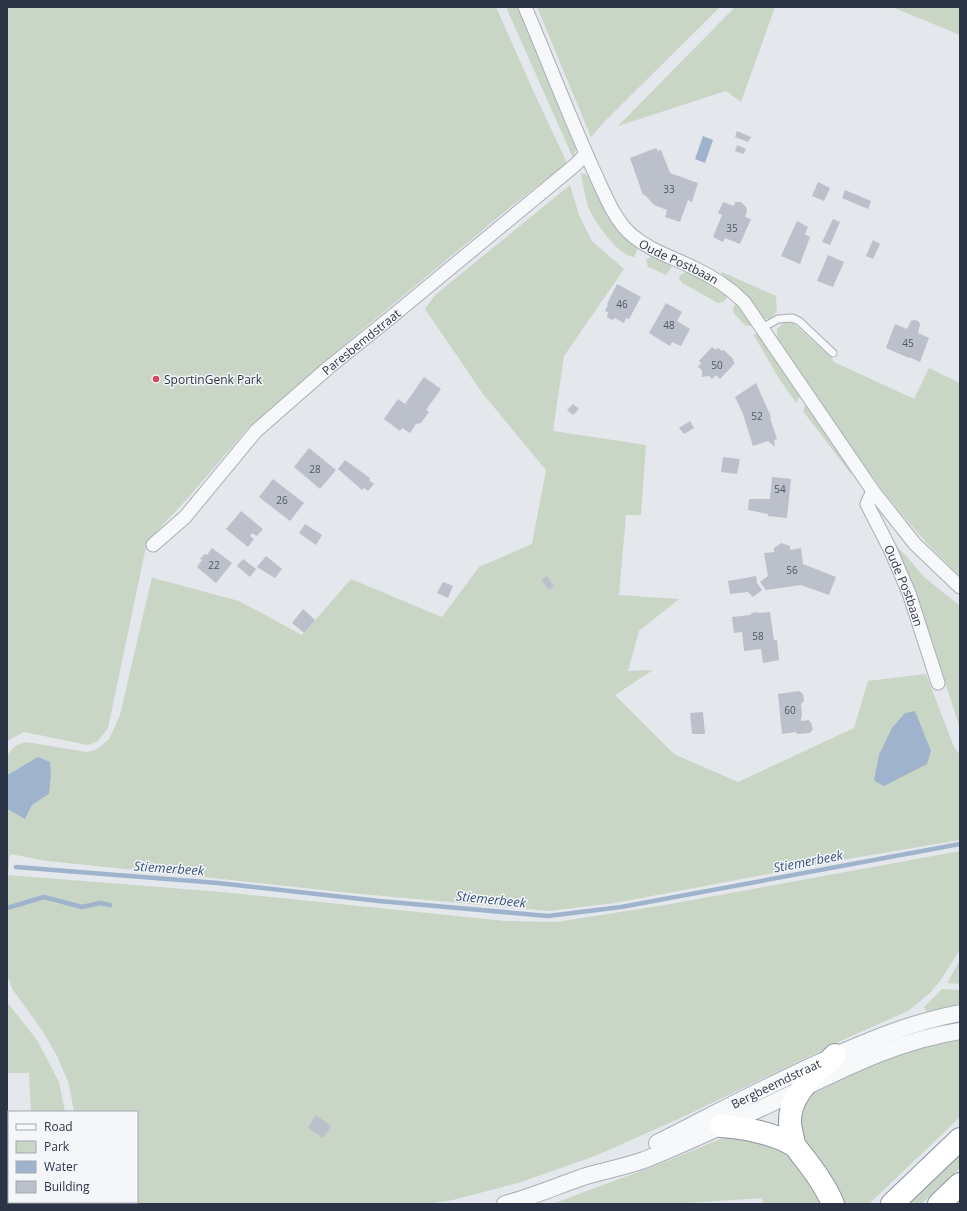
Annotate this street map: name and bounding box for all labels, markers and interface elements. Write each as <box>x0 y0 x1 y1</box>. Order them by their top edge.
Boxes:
house number: 33 <box>663 182 675 196</box>
house number: 35 <box>726 221 738 235</box>
street label: Oude Postbaan <box>636 235 722 288</box>
house number: 46 <box>616 297 628 311</box>
street label: Paresbemdstraat <box>318 305 404 378</box>
house number: 48 <box>663 318 675 332</box>
house number: 45 <box>902 336 914 350</box>
house number: 50 <box>711 358 723 372</box>
place label: SportinGenk Park <box>164 371 263 388</box>
marker: SportinGenk Park <box>151 374 161 384</box>
house number: 52 <box>751 409 763 423</box>
house number: 28 <box>309 462 321 476</box>
house number: 54 <box>774 482 786 496</box>
house number: 26 <box>276 493 288 507</box>
street label: Oude Postbaan <box>881 542 928 628</box>
house number: 22 <box>208 558 220 572</box>
house number: 56 <box>786 563 798 577</box>
house number: 58 <box>752 629 764 643</box>
house number: 60 <box>784 703 796 717</box>
water label: Stiemerbeek <box>772 845 845 877</box>
water label: Stiemerbeek <box>133 857 205 879</box>
water label: Stiemerbeek <box>455 886 528 912</box>
street label: Bergbeemdstraat <box>728 1054 823 1112</box>
legend <box>8 1111 138 1203</box>
text: Road <box>44 1118 73 1135</box>
text: Park <box>44 1138 70 1155</box>
text: Water <box>44 1158 78 1175</box>
text: Building <box>44 1178 90 1195</box>

